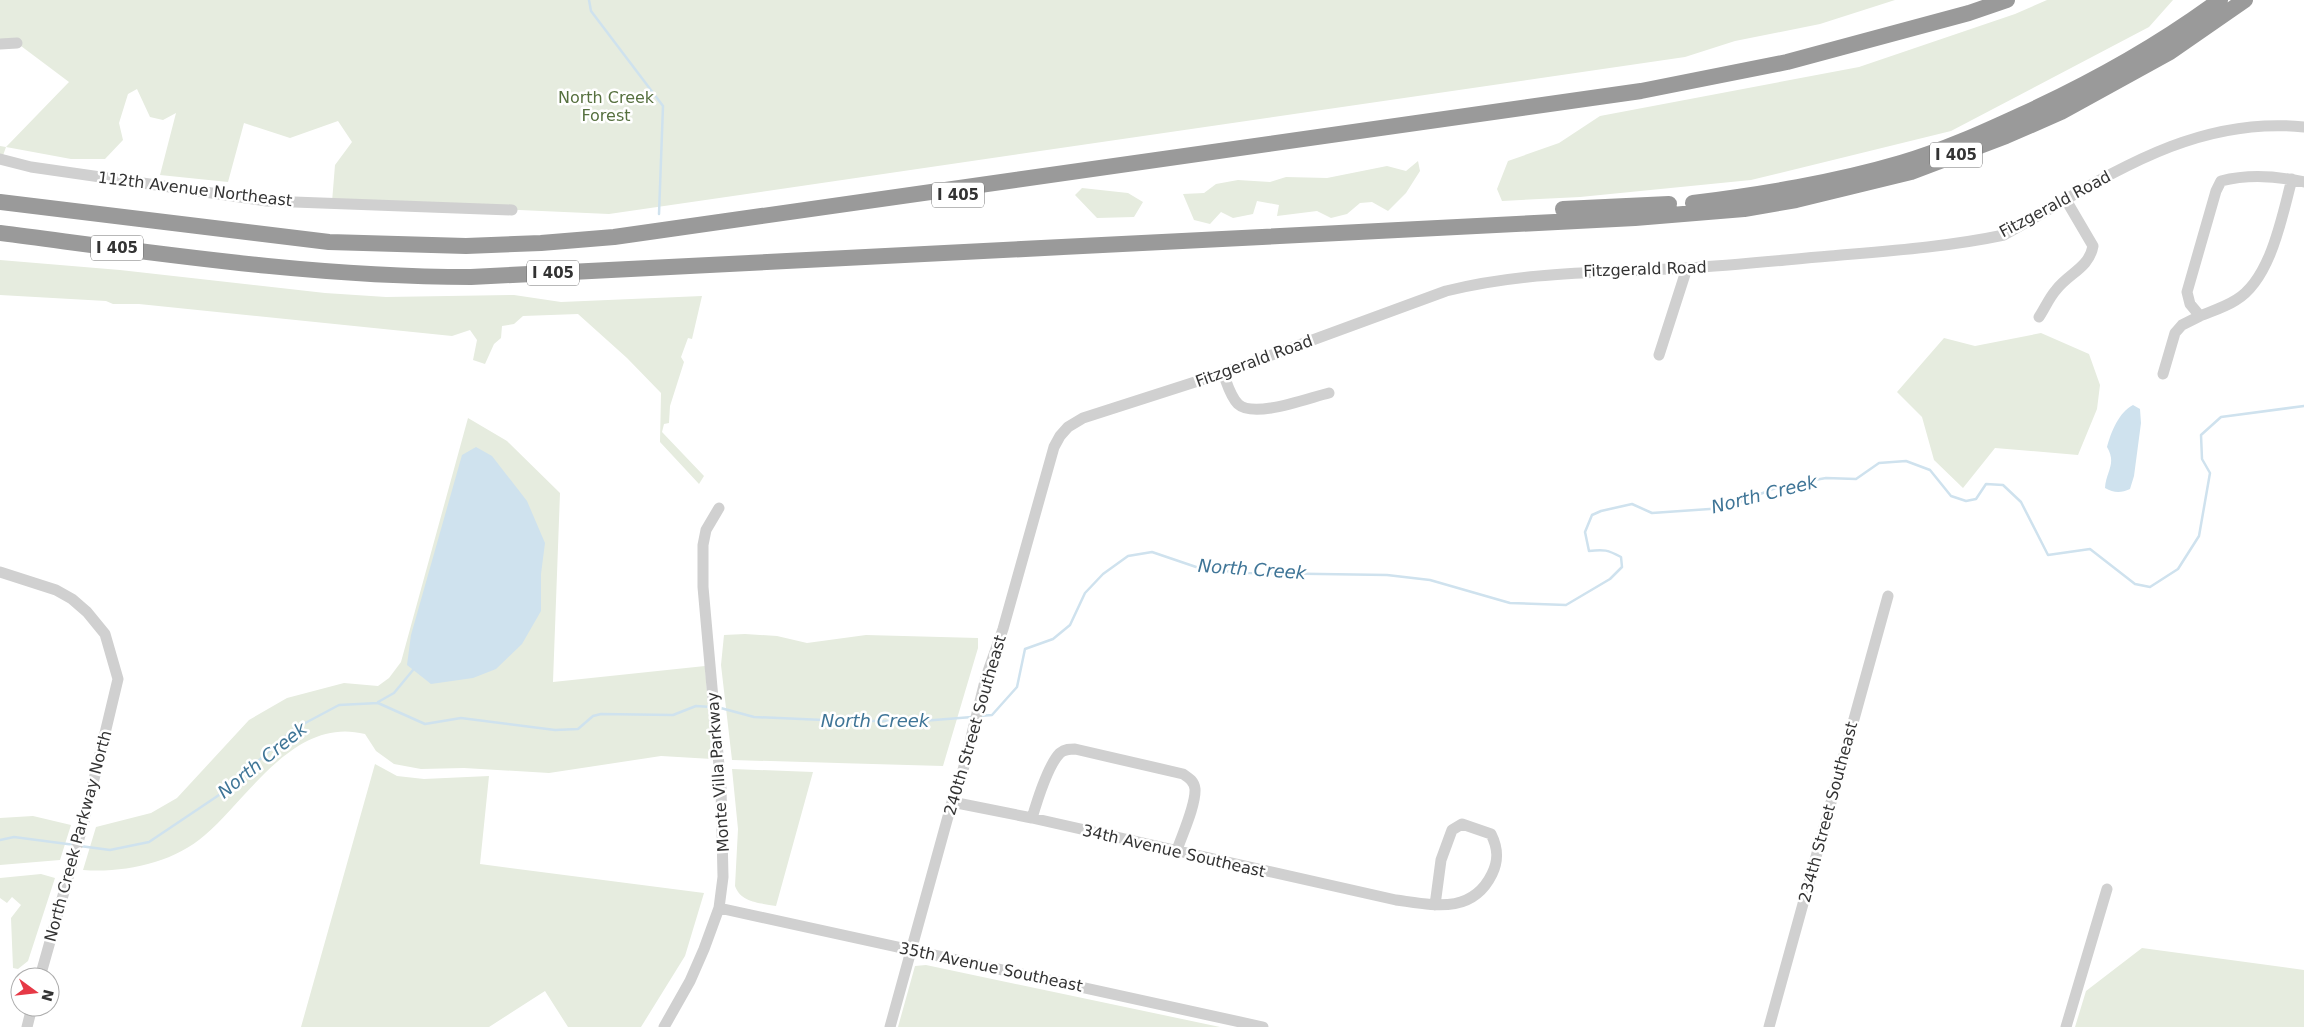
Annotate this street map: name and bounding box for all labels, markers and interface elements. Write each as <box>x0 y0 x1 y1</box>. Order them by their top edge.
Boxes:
park label: North Creek Forest <box>558 88 655 125</box>
road number: I 405 <box>1930 142 1982 168</box>
street label: Fitzgerald Road <box>1996 167 2114 241</box>
street label: 112th Avenue Northeast <box>97 168 293 210</box>
road number: I 405 <box>932 182 984 208</box>
road number: I 405 <box>91 236 143 260</box>
street label: Fitzgerald Road <box>1583 257 1707 281</box>
road number: I 405 <box>527 260 579 286</box>
street label: Fitzgerald Road <box>1193 331 1315 391</box>
water label: North Creek <box>1709 470 1821 517</box>
water label: North Creek <box>1197 555 1308 583</box>
street label: 240th Street Southeast <box>940 633 1010 817</box>
street label: Monte Villa Parkway <box>703 691 733 853</box>
water label: North Creek <box>821 710 931 731</box>
water label: North Creek <box>213 717 312 802</box>
street label: 234th Street Southeast <box>1795 719 1861 905</box>
street label: North Creek Parkway North <box>41 728 115 944</box>
street label: 34th Avenue Southeast <box>1081 821 1267 881</box>
street label: 35th Avenue Southeast <box>897 938 1085 996</box>
north arrow <box>10 967 60 1017</box>
text: N <box>38 988 57 1003</box>

